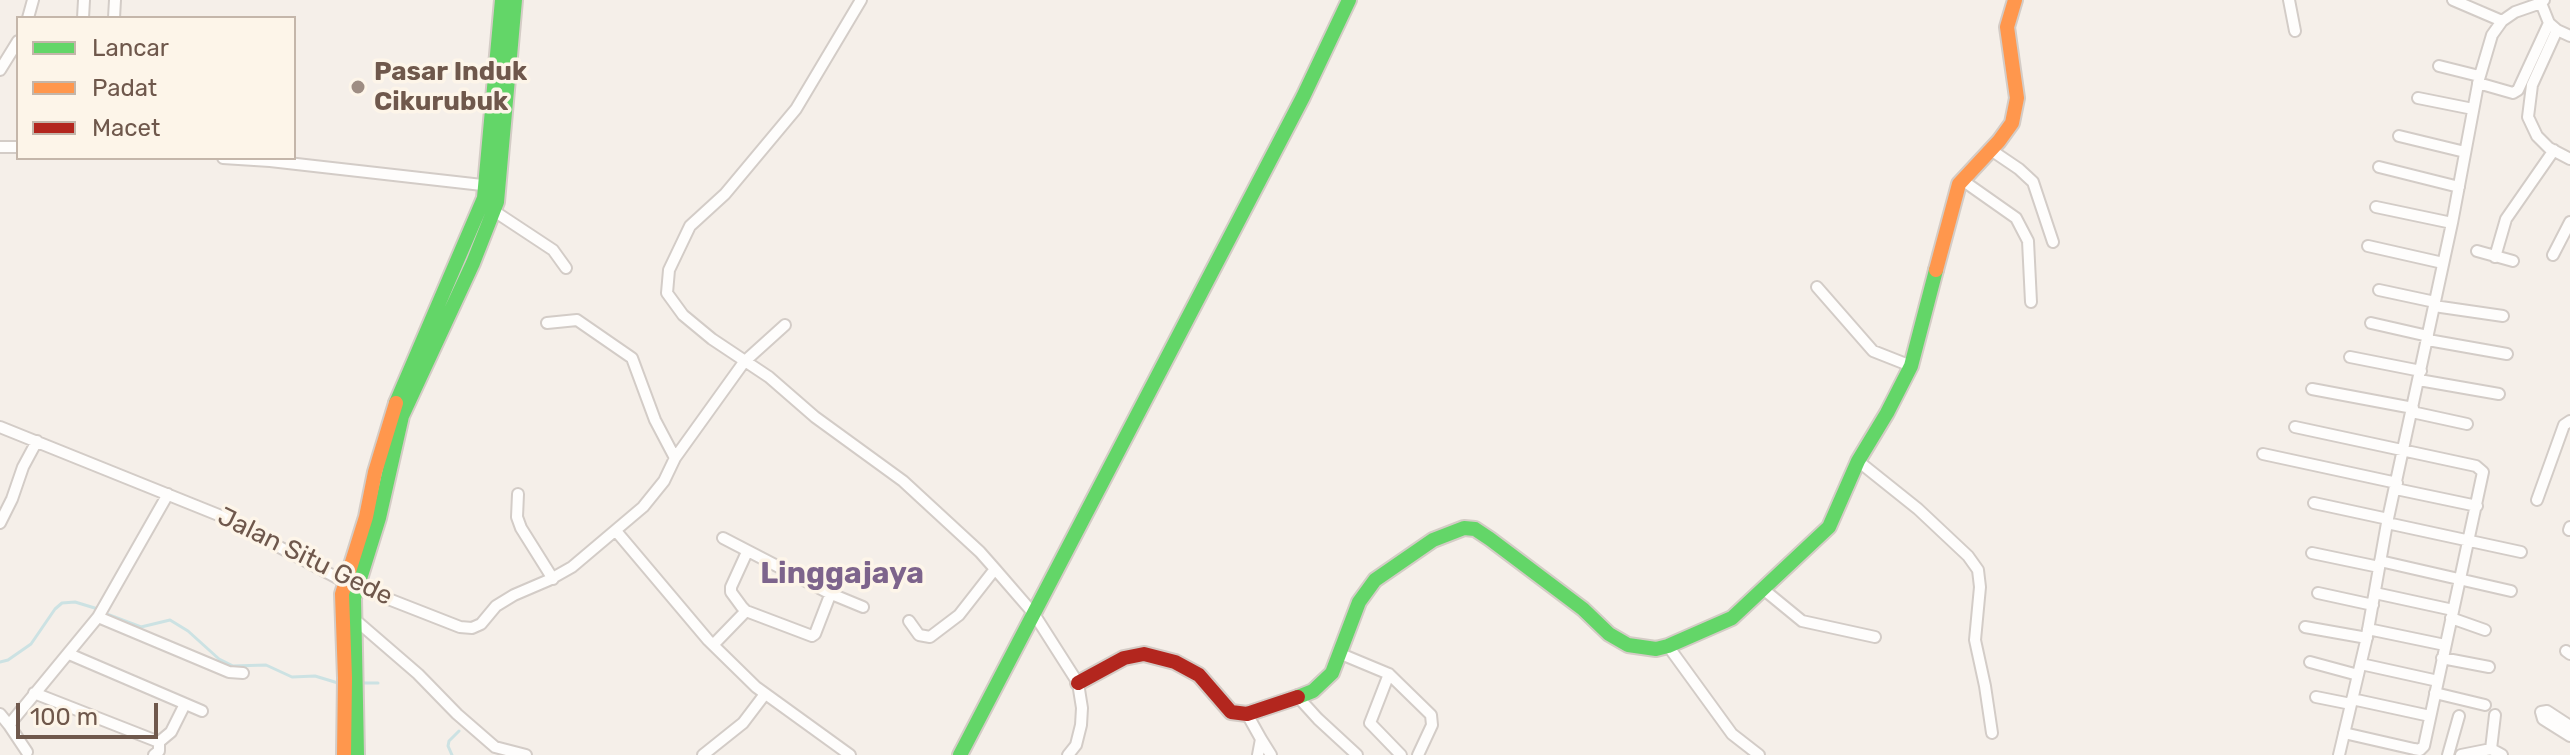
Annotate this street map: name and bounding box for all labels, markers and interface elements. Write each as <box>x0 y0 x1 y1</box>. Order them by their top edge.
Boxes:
legend <box>16 16 296 160</box>
text: Lancar <box>92 34 169 62</box>
place label: Pasar Induk Cikurubuk <box>374 56 527 118</box>
text: Padat <box>92 74 157 102</box>
marker: Pasar Induk Cikurubuk <box>349 78 367 96</box>
text: Macet <box>92 114 160 142</box>
street label: Jalan Situ Gede <box>213 501 397 613</box>
district label: Linggajaya <box>760 556 924 592</box>
scale bar <box>20 687 162 737</box>
text: 100 m <box>30 703 98 731</box>

